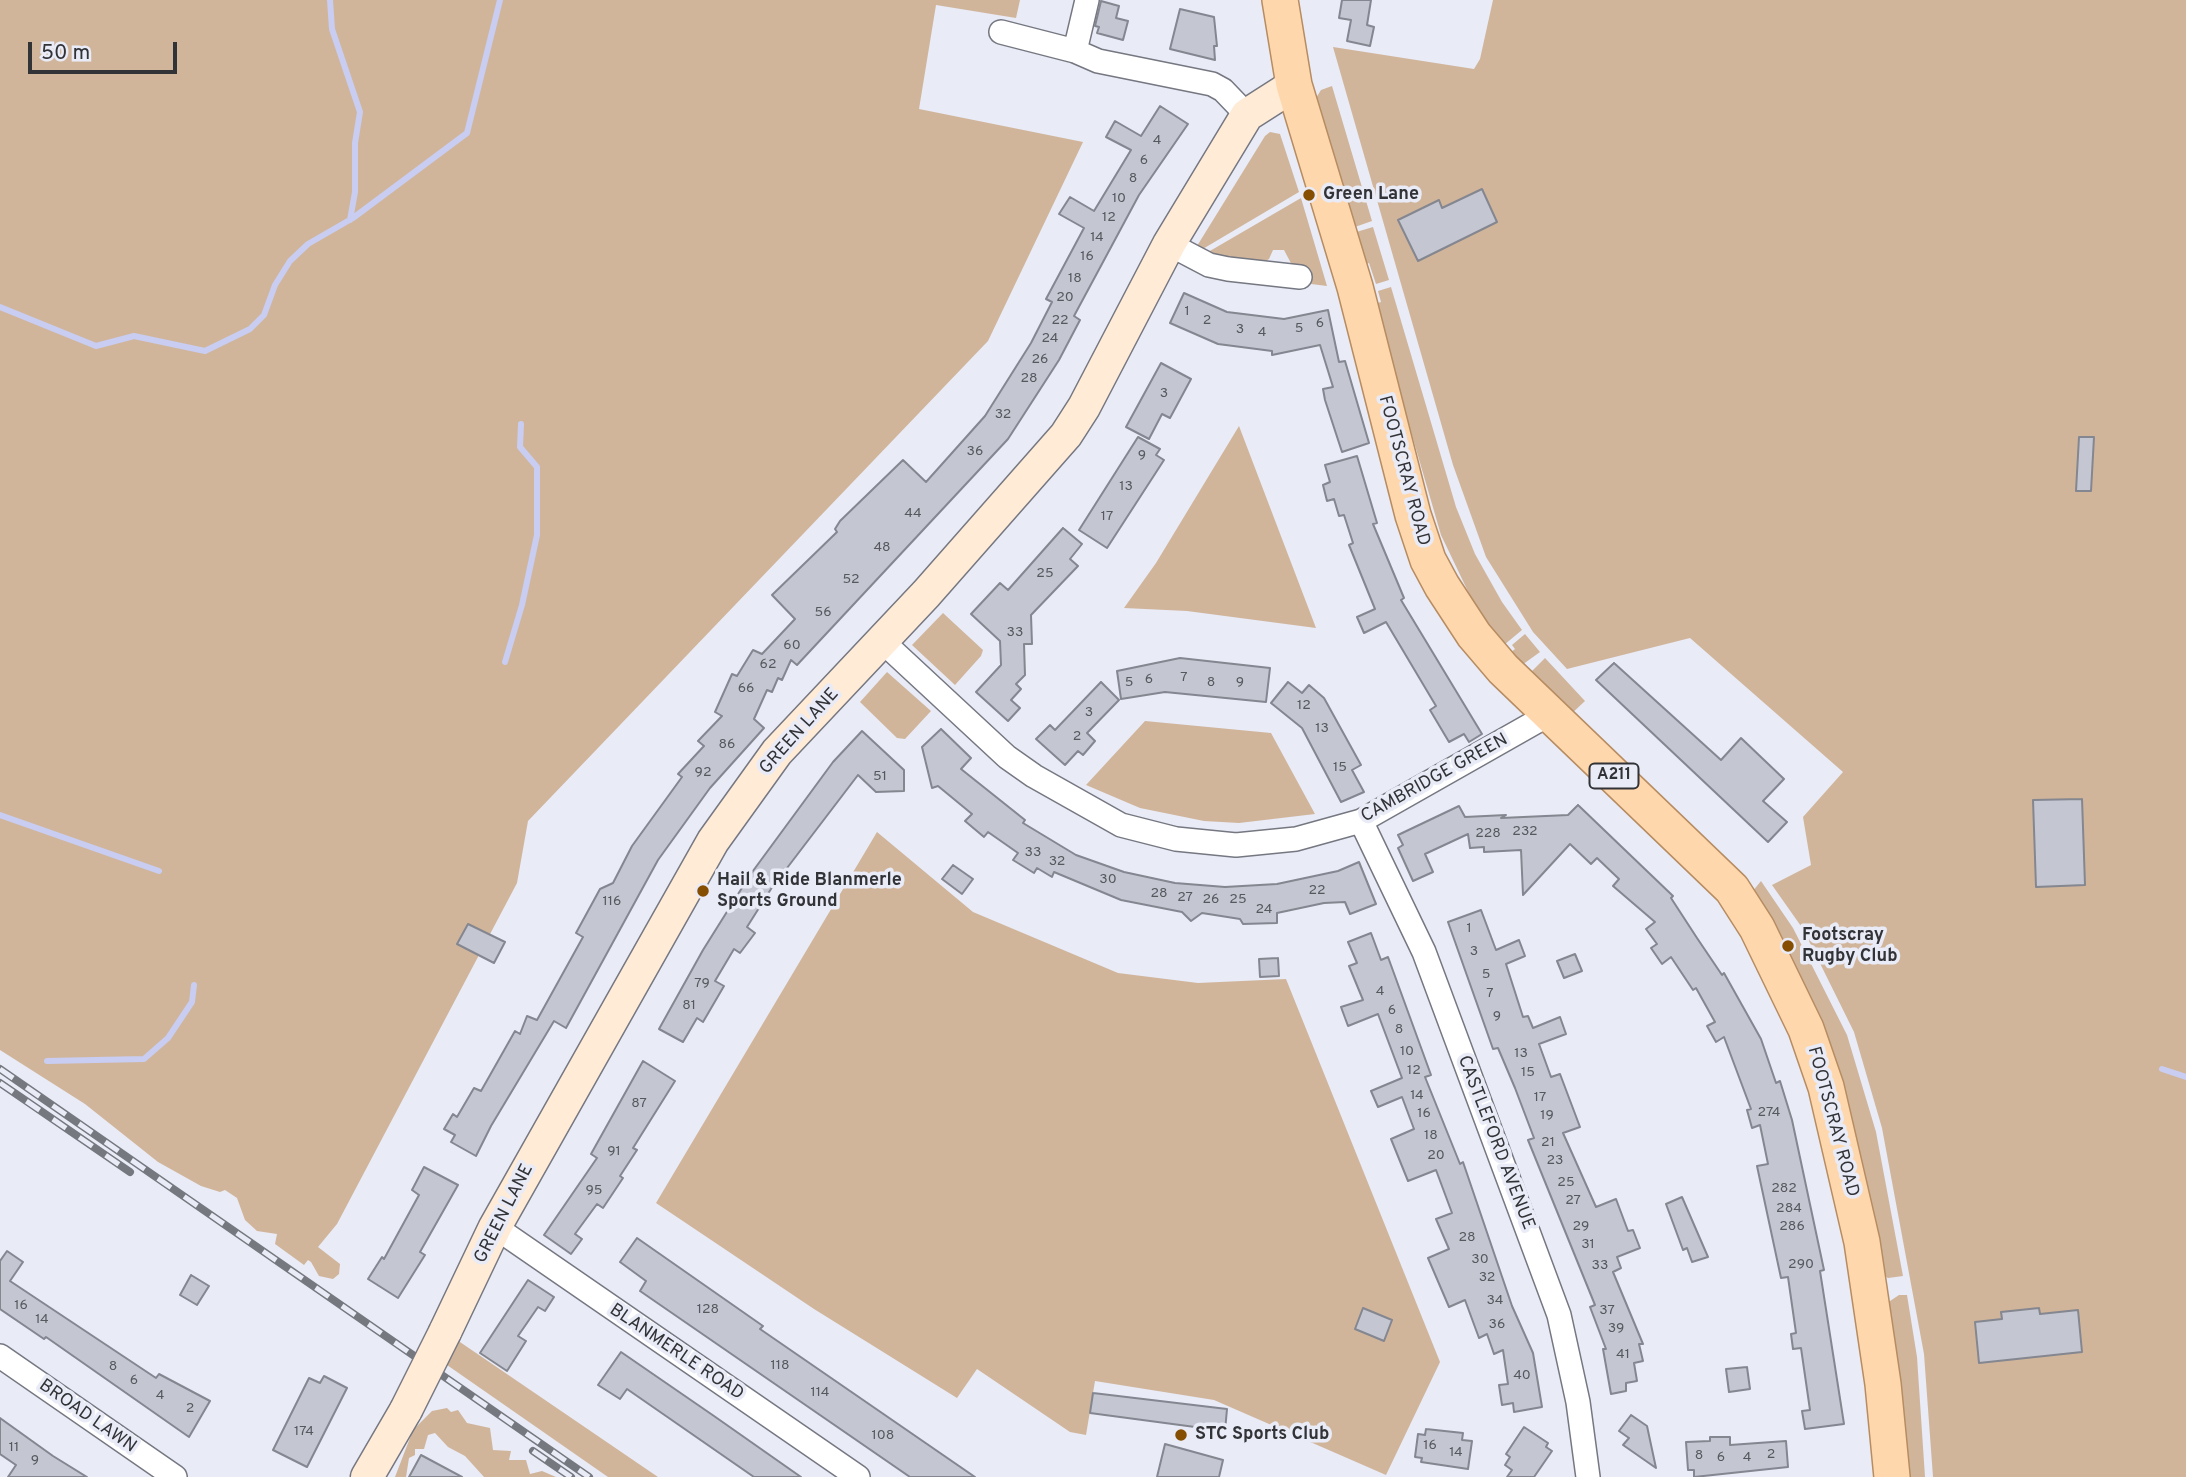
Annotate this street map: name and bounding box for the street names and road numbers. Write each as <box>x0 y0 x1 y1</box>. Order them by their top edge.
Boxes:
street label: FOOTSCRAY ROAD <box>1373 394 1433 548</box>
street label: GREEN LANE <box>756 685 844 779</box>
street label: CAMBRIDGE GREEN <box>1358 730 1512 828</box>
road number: A211 <box>1590 764 1638 789</box>
street label: FOOTSCRAY ROAD <box>1802 1045 1862 1199</box>
street label: CASTLEFORD AVENUE <box>1452 1053 1538 1233</box>
street label: GREEN LANE <box>471 1161 539 1267</box>
street label: BLANMERLE ROAD <box>605 1300 747 1406</box>
street label: BROAD LAWN <box>34 1375 140 1459</box>

